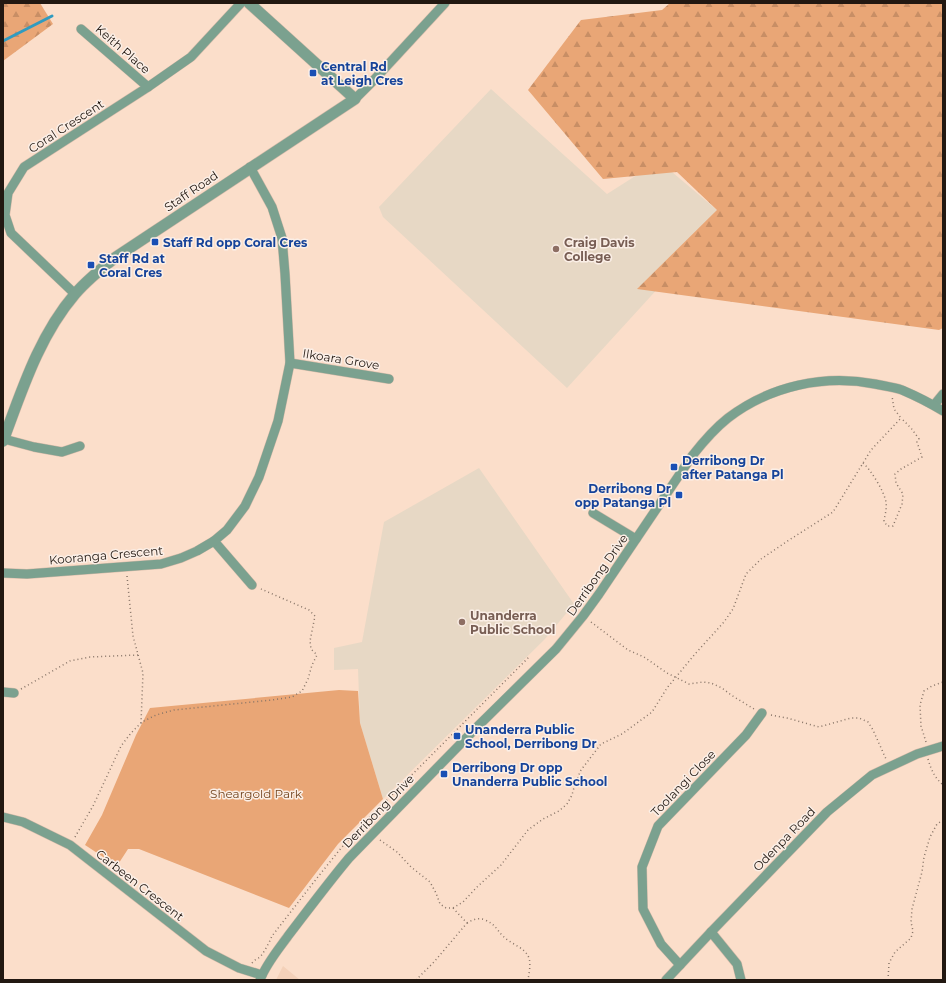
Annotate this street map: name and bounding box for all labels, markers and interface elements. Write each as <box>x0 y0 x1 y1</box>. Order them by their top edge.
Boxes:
street label: Keith Place <box>93 21 153 77</box>
place label: Central Rd at Leigh Cres <box>321 59 404 88</box>
marker: Central Rd at Leigh Cres <box>308 68 318 78</box>
street label: Coral Crescent <box>26 96 107 156</box>
street label: Staff Road <box>161 168 221 214</box>
place label: Staff Rd opp Coral Cres <box>163 235 308 250</box>
place label: Craig Davis College <box>564 235 635 264</box>
marker: Staff Rd opp Coral Cres <box>150 237 160 247</box>
marker: Craig Davis College <box>551 244 561 254</box>
place label: Staff Rd at Coral Cres <box>99 251 166 280</box>
marker: Staff Rd at Coral Cres <box>86 260 96 270</box>
street label: Ilkoara Grove <box>301 346 381 372</box>
place label: Derribong Dr after Patanga Pl <box>682 453 784 482</box>
marker: Derribong Dr after Patanga Pl <box>669 462 679 472</box>
place label: Derribong Dr opp Patanga Pl <box>575 481 671 510</box>
marker: Derribong Dr opp Patanga Pl <box>674 490 684 500</box>
street label: Derribong Drive <box>563 531 631 619</box>
street label: Kooranga Crescent <box>48 543 164 567</box>
place label: Unanderra Public School <box>470 608 555 637</box>
marker: Unanderra Public School <box>457 617 467 627</box>
place label: Unanderra Public School, Derribong Dr <box>465 722 597 751</box>
marker: Unanderra Public School, Derribong Dr <box>452 731 462 741</box>
street label: Toolangi Close <box>648 747 718 819</box>
place label: Derribong Dr opp Unanderra Public School <box>452 760 607 789</box>
marker: Derribong Dr opp Unanderra Public School <box>439 769 449 779</box>
street label: Derribong Drive <box>339 771 417 851</box>
park label: Sheargold Park <box>210 786 303 801</box>
street label: Odenpa Road <box>750 804 818 874</box>
street label: Carbeen Crescent <box>93 846 187 924</box>

